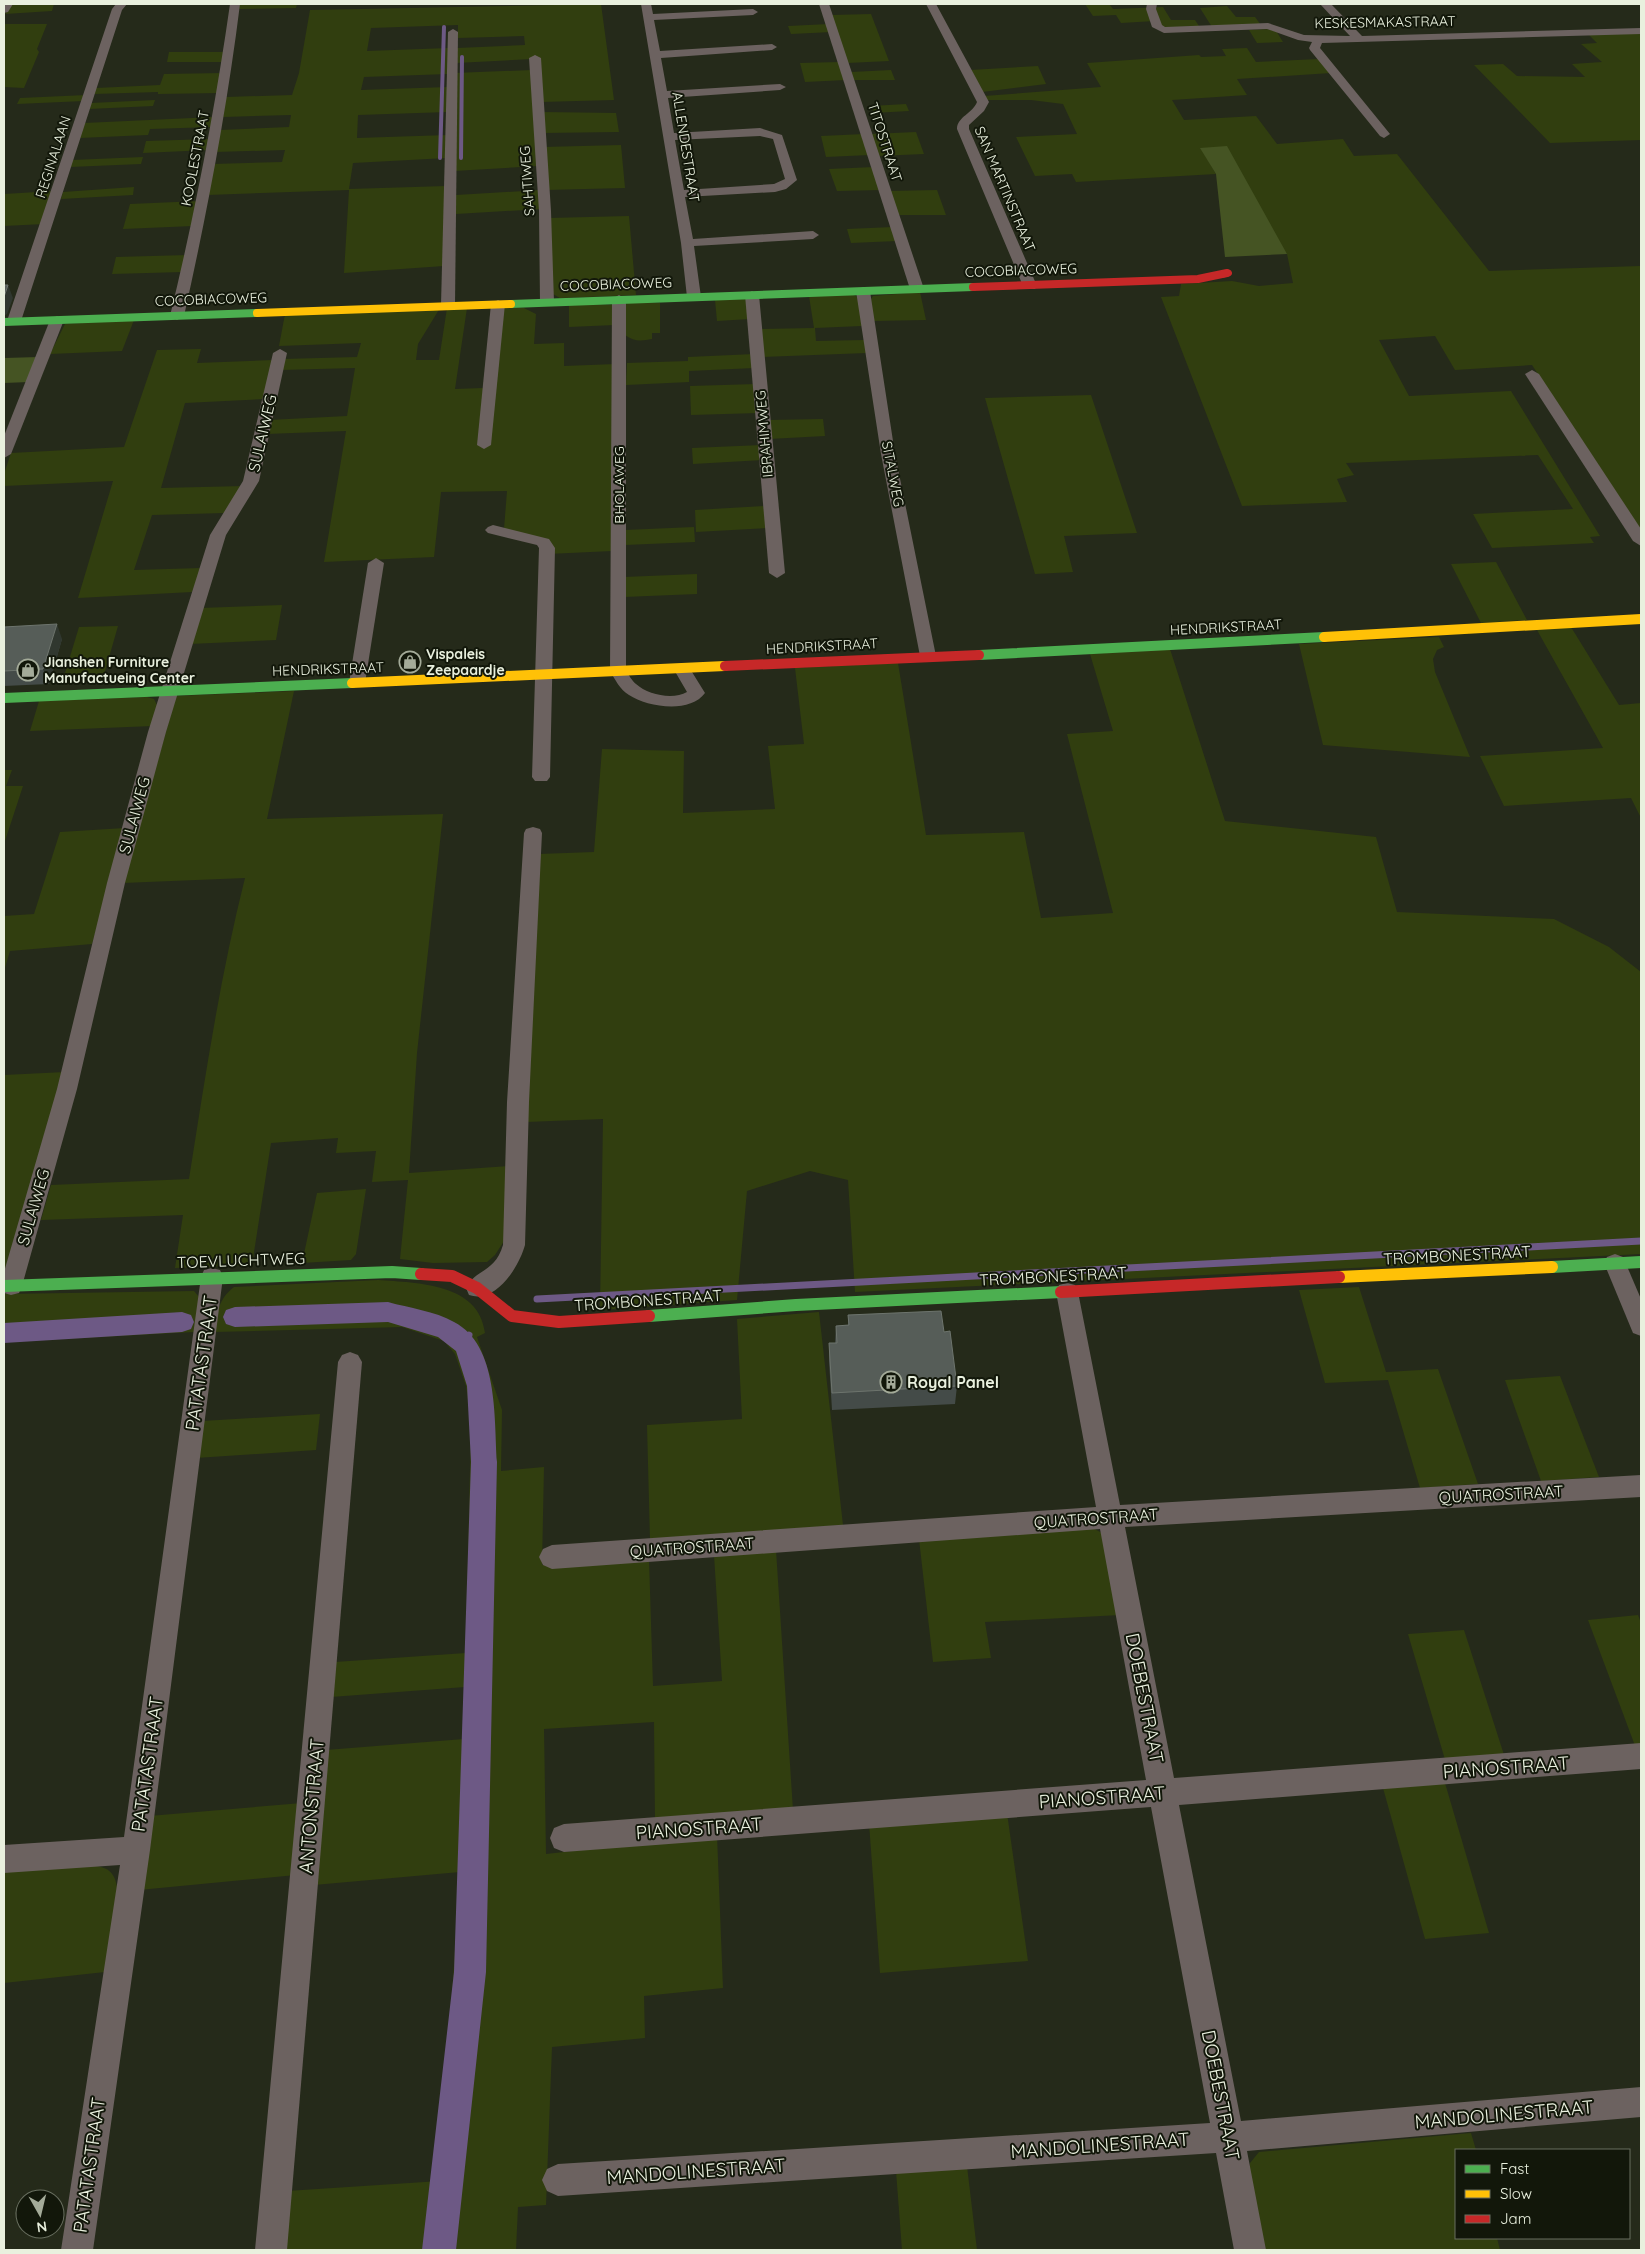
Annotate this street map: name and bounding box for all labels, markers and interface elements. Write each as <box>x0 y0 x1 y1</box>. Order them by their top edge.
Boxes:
street label: KESKESMAKASTRAAT <box>1314 12 1456 32</box>
street label: ALLENDESTRAAT <box>668 90 704 204</box>
street label: TITOSTRAAT <box>864 100 906 184</box>
street label: KOOLESTRAAT <box>177 108 213 208</box>
street label: REGINALAAN <box>31 114 75 200</box>
street label: SAN MARTINSTRAAT <box>970 124 1040 254</box>
street label: SAHTIWEG <box>516 145 538 217</box>
street label: COCOBIACOWEG <box>965 259 1077 281</box>
street label: COCOBIACOWEG <box>560 273 672 295</box>
street label: COCOBIACOWEG <box>155 288 267 310</box>
street label: IBRAHIMWEG <box>751 390 777 478</box>
street label: SULAIWEG <box>243 392 281 474</box>
street label: SITALWEG <box>878 440 908 508</box>
street label: BHOLAWEG <box>610 446 628 524</box>
street label: HENDRIKSTRAAT <box>1170 615 1282 639</box>
street label: HENDRIKSTRAAT <box>766 634 878 658</box>
place label: Vispaleis Zeepaardje <box>426 645 505 679</box>
shop icon: Vispaleis Zeepaardje <box>398 650 422 674</box>
place label: Jianshen Furniture Manufactueing Center <box>44 653 195 687</box>
shop icon: Jianshen Furniture Manufactueing Center <box>16 658 40 682</box>
street label: HENDRIKSTRAAT <box>272 658 384 680</box>
street label: SULAIWEG <box>114 774 154 856</box>
street label: SULAIWEG <box>13 1166 53 1248</box>
street label: TROMBONESTRAAT <box>1383 1241 1532 1269</box>
street label: TOEVLUCHTWEG <box>176 1248 306 1272</box>
street label: TROMBONESTRAAT <box>979 1262 1128 1290</box>
street label: TROMBONESTRAAT <box>573 1285 723 1315</box>
street label: PATATASTRAAT <box>180 1294 222 1432</box>
building icon: Royal Panel <box>879 1370 903 1394</box>
place label: Royal Panel <box>907 1372 999 1392</box>
street label: QUATROSTRAAT <box>1438 1481 1564 1507</box>
street label: QUATROSTRAAT <box>1033 1504 1159 1532</box>
street label: QUATROSTRAAT <box>629 1533 755 1561</box>
street label: DOEBESTRAAT <box>1121 1631 1169 1765</box>
street label: PATATASTRAAT <box>126 1695 168 1833</box>
street label: ANTONSTRAAT <box>293 1737 329 1875</box>
street label: PIANOSTRAAT <box>1442 1751 1570 1783</box>
street label: PIANOSTRAAT <box>1038 1781 1166 1813</box>
street label: PIANOSTRAAT <box>635 1812 763 1844</box>
street label: DOEBESTRAAT <box>1197 2028 1245 2162</box>
street label: MANDOLINESTRAAT <box>1414 2094 1594 2134</box>
street label: PATATASTRAAT <box>68 2096 110 2234</box>
street label: MANDOLINESTRAAT <box>1010 2127 1190 2163</box>
legend <box>1455 2149 1630 2239</box>
street label: MANDOLINESTRAAT <box>606 2153 786 2189</box>
text: Fast <box>1500 2159 1529 2178</box>
text: Slow <box>1500 2184 1532 2203</box>
north arrow <box>15 2189 65 2239</box>
text: Jam <box>1500 2209 1531 2228</box>
text: N <box>35 2217 48 2237</box>

